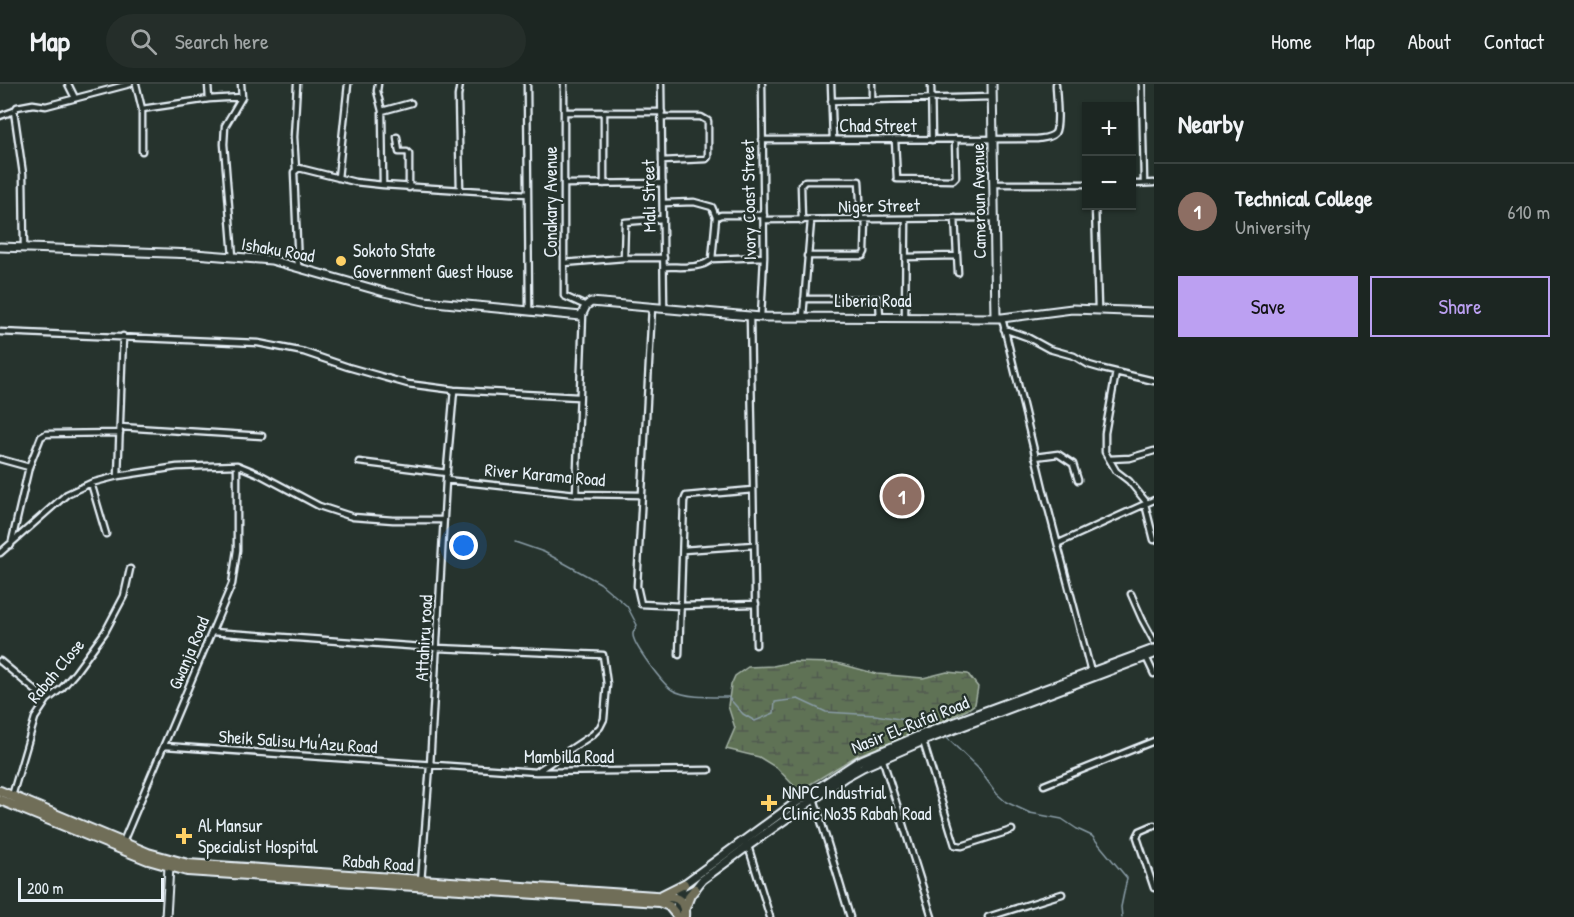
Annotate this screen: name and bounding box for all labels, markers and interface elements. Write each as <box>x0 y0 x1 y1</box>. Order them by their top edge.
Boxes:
search box <box>106 14 526 68</box>
text: Map <box>30 22 70 60</box>
icon: search <box>127 25 160 58</box>
text: Search here <box>175 26 269 56</box>
text: Home <box>1271 27 1312 56</box>
text: Map <box>1345 27 1375 56</box>
text: About <box>1408 27 1451 56</box>
text: Contact <box>1484 27 1544 56</box>
map controls <box>1082 102 1136 210</box>
button: + <box>1082 102 1136 156</box>
text: Nearby <box>1178 106 1244 141</box>
street label: Chad Street <box>839 113 918 138</box>
street label: Ivory Coast Street <box>735 139 762 261</box>
street label: Cameroun Avenue <box>965 143 992 259</box>
street label: Conakary Avenue <box>538 146 563 258</box>
button: − <box>1082 156 1136 210</box>
street label: Mali Street <box>635 159 662 233</box>
text: Technical College <box>1235 183 1372 213</box>
street label: Niger Street <box>838 192 921 219</box>
text: 1 <box>1194 198 1201 225</box>
text: 610 m <box>1508 198 1550 225</box>
text: University <box>1235 213 1311 240</box>
street label: Ishaku Road <box>239 231 317 268</box>
place label: Sokoto State Government Guest House <box>353 238 513 284</box>
marker: Sokoto State Government Guest House <box>334 254 348 268</box>
button: Save <box>1178 276 1358 337</box>
button: Share <box>1370 276 1550 337</box>
street label: Liberia Road <box>835 288 911 313</box>
street label: River Karama Road <box>484 457 606 492</box>
pin: 1 <box>882 474 922 518</box>
your location <box>449 531 478 560</box>
street label: Attahiru road <box>409 594 438 682</box>
street label: Gwanja Road <box>162 612 215 693</box>
street label: Rabah Close <box>21 633 90 708</box>
street label: Nasir El-Rufai Road <box>847 689 973 760</box>
street label: Sheik Salisu Mu'Azu Road <box>218 723 378 760</box>
street label: Mambilla Road <box>524 744 614 769</box>
place label: NNPC Industrial Clinic No35 Rabah Road <box>782 780 932 826</box>
marker: NNPC Industrial Clinic No35 Rabah Road <box>760 794 778 812</box>
place label: Al Mansur Specialist Hospital <box>198 813 318 859</box>
marker: Al Mansur Specialist Hospital <box>175 827 193 845</box>
street label: Rabah Road <box>342 848 414 877</box>
scale bar <box>18 875 164 902</box>
text: 200 m <box>27 877 63 899</box>

